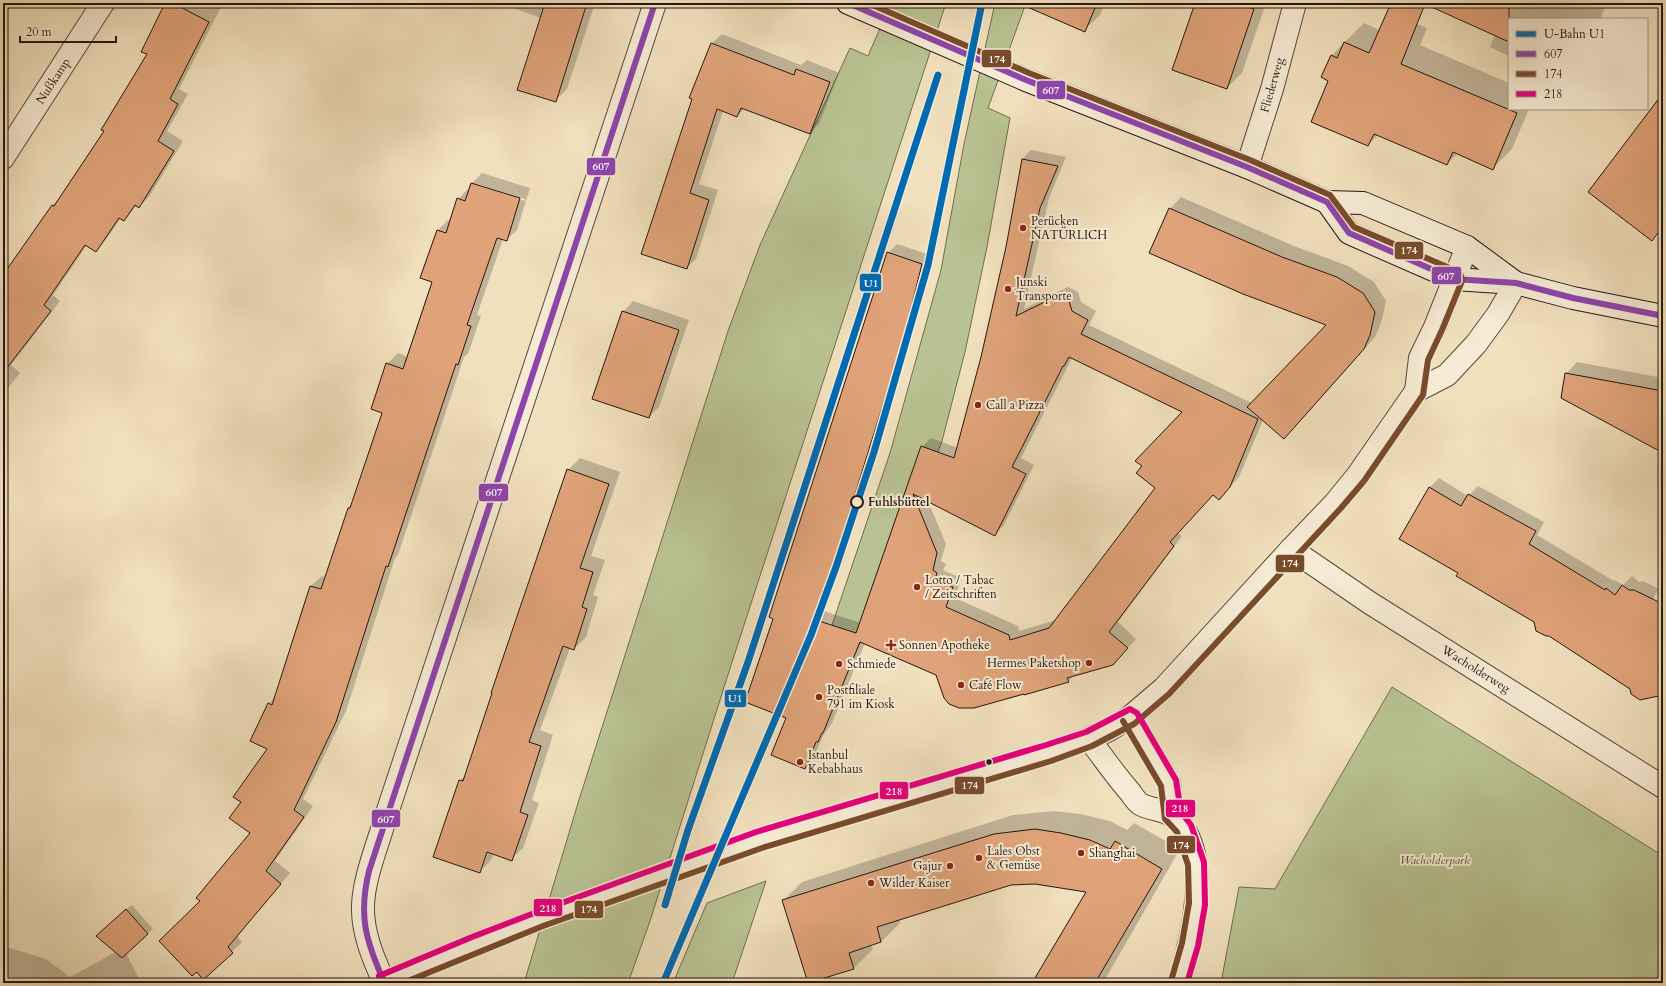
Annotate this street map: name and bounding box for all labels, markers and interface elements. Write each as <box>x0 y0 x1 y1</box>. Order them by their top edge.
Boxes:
scale bar <box>20 18 116 44</box>
legend <box>1508 18 1648 110</box>
text: 20 m <box>26 24 53 40</box>
text: U-Bahn U1 <box>1544 26 1605 42</box>
text: 607 <box>1544 46 1562 62</box>
line badge: 174 <box>981 49 1012 68</box>
text: 174 <box>989 52 1006 67</box>
street label: Nußkamp <box>32 55 74 107</box>
street label: Fliederweg <box>1256 55 1288 114</box>
text: 174 <box>1544 66 1562 82</box>
line badge: 607 <box>1036 80 1066 100</box>
text: 607 <box>1043 83 1060 98</box>
text: 218 <box>1544 86 1562 102</box>
line badge: 607 <box>586 157 616 176</box>
text: 607 <box>593 159 610 174</box>
place label: Perücken NATÜRLICH <box>1031 213 1107 243</box>
marker: Perücken NATÜRLICH <box>1018 223 1028 233</box>
line badge: 174 <box>1394 241 1424 260</box>
text: 174 <box>1401 243 1418 258</box>
line badge: 607 <box>1431 266 1462 285</box>
text: 607 <box>1438 269 1455 284</box>
line badge: U1 <box>859 273 882 292</box>
place label: Junski Transporte <box>1014 274 1072 304</box>
text: U1 <box>864 276 878 291</box>
marker: Junski Transporte <box>1003 284 1013 294</box>
place label: Call a Pizza <box>986 397 1045 413</box>
marker: Call a Pizza <box>973 400 983 410</box>
line badge: 607 <box>478 483 509 502</box>
text: 607 <box>486 485 503 500</box>
place label: Fuhlsbüttel <box>868 494 930 510</box>
marker: Fuhlsbüttel <box>850 495 864 509</box>
line badge: 174 <box>1275 554 1305 573</box>
text: 174 <box>1282 556 1299 571</box>
place label: Lotto / Tabac / Zeitschriften <box>925 572 997 602</box>
marker: Lotto / Tabac / Zeitschriften <box>912 582 922 592</box>
place label: Sonnen Apotheke <box>899 637 990 653</box>
marker: Sonnen Apotheke <box>886 640 896 650</box>
street label: Wacholderweg <box>1438 641 1514 697</box>
place label: Hermes Paketshop <box>987 655 1081 671</box>
place label: Schmiede <box>847 656 896 672</box>
marker: Hermes Paketshop <box>1084 658 1094 668</box>
marker: Schmiede <box>834 659 844 669</box>
place label: Café Flow <box>969 677 1022 693</box>
marker: Café Flow <box>956 680 966 690</box>
place label: Postfiliale 791 im Kiosk <box>827 682 895 712</box>
line badge: U1 <box>724 689 747 708</box>
text: U1 <box>728 691 742 706</box>
marker: Postfiliale 791 im Kiosk <box>814 692 824 702</box>
place label: Istanbul Kebabhaus <box>808 747 863 777</box>
marker: Istanbul Kebabhaus <box>795 757 805 767</box>
unlabelled marker <box>984 757 994 767</box>
line badge: 174 <box>954 776 985 795</box>
text: 174 <box>962 778 979 793</box>
line badge: 218 <box>879 781 909 800</box>
text: 218 <box>886 784 902 799</box>
line badge: 218 <box>1165 799 1196 818</box>
text: 218 <box>1172 801 1188 816</box>
line badge: 607 <box>371 809 401 828</box>
text: 607 <box>378 812 395 827</box>
line badge: 174 <box>1166 835 1196 854</box>
text: 174 <box>1173 838 1190 853</box>
place label: Lales Obst & Gemüse <box>987 843 1040 873</box>
place label: Shanghai <box>1089 845 1136 861</box>
marker: Shanghai <box>1076 848 1086 858</box>
park label: Wacholderpark <box>1400 852 1470 868</box>
marker: Lales Obst & Gemüse <box>974 853 984 863</box>
place label: Gajur <box>913 858 943 874</box>
marker: Gajur <box>945 861 955 871</box>
place label: Wilder Kaiser <box>878 875 950 891</box>
marker: Wilder Kaiser <box>866 878 876 888</box>
line badge: 218 <box>533 898 563 917</box>
line badge: 174 <box>574 900 604 919</box>
text: 218 <box>540 901 556 916</box>
text: 174 <box>581 902 598 917</box>

